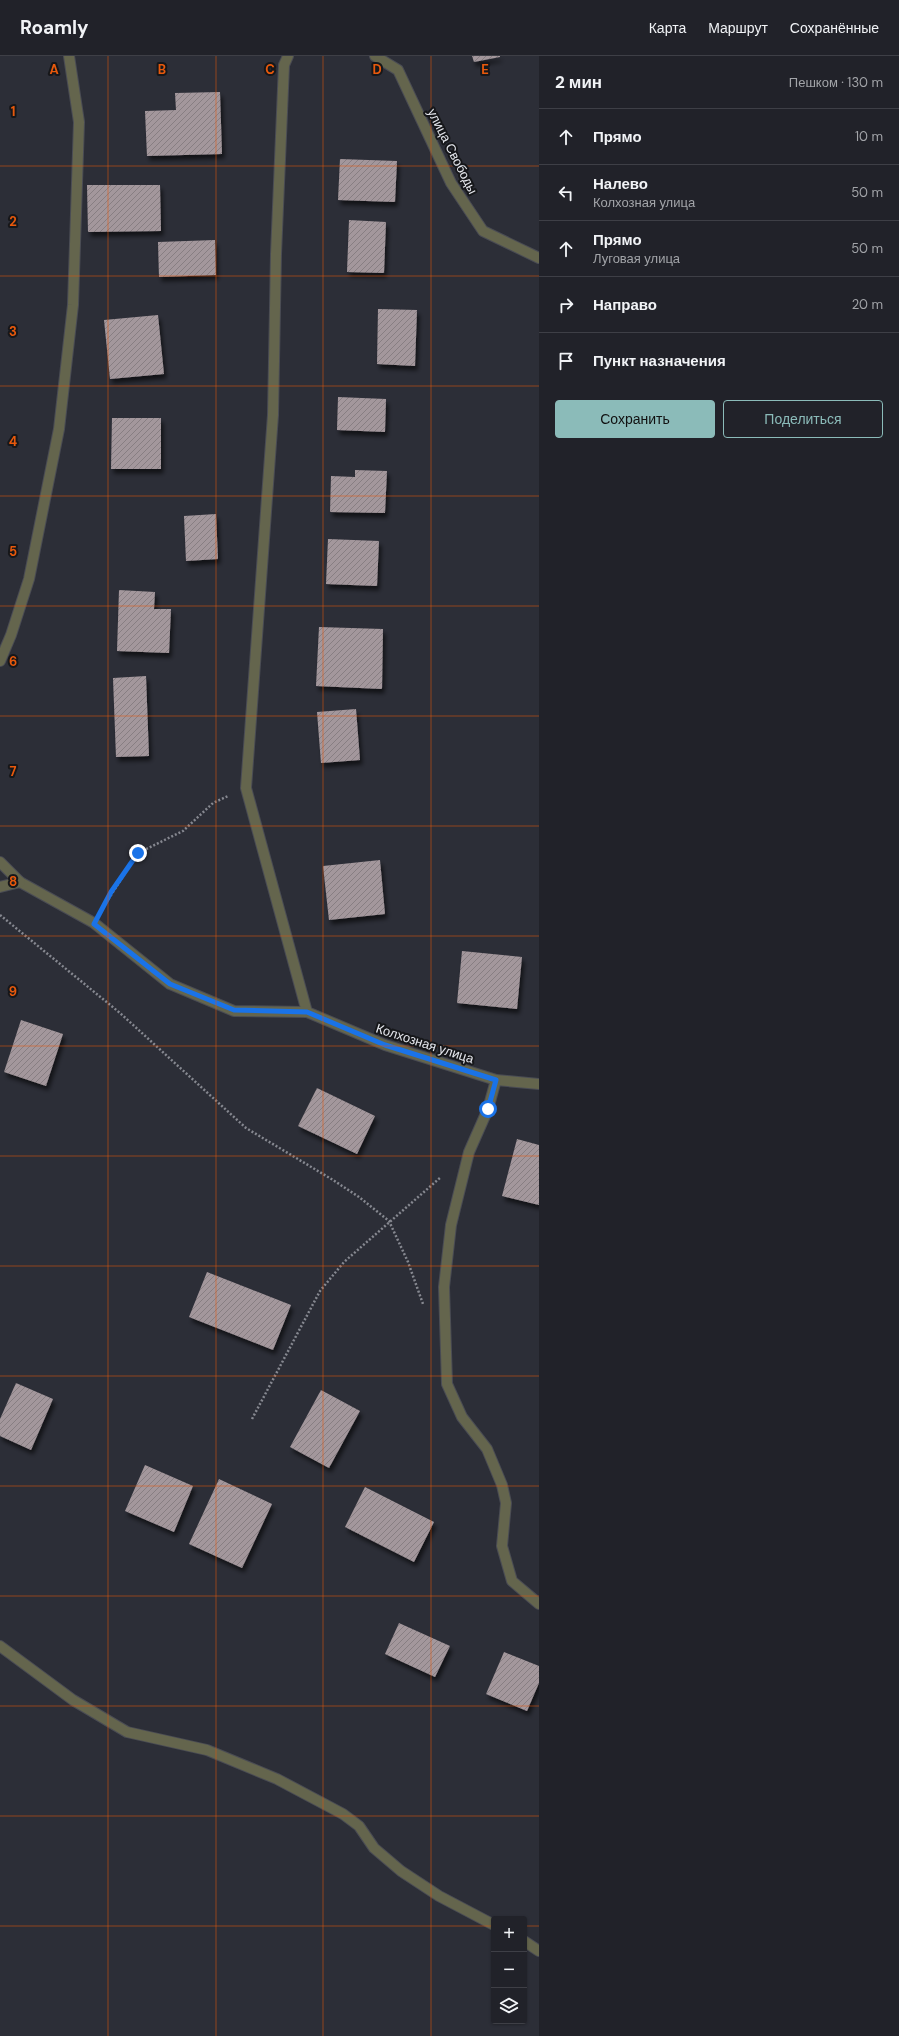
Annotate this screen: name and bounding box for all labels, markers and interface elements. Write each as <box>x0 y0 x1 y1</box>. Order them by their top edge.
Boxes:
text: Roamly <box>20 15 89 40</box>
text: Карта <box>649 19 686 37</box>
text: Маршрут <box>708 19 768 37</box>
text: Сохранённые <box>790 19 879 37</box>
text: A <box>49 61 59 78</box>
text: B <box>158 61 166 78</box>
text: C <box>265 61 275 78</box>
text: D <box>372 61 382 78</box>
text: E <box>481 61 489 78</box>
text: 2 мин <box>555 71 602 93</box>
text: Пешком · 130 m <box>789 74 883 91</box>
text: 1 <box>11 103 15 120</box>
street label: улица Свободы <box>424 106 481 197</box>
icon: ahead <box>555 126 577 148</box>
text: Прямо <box>593 127 642 147</box>
text: 10 m <box>855 128 883 145</box>
text: Налево <box>593 174 648 194</box>
icon: left <box>555 182 577 204</box>
text: 50 m <box>851 184 883 201</box>
text: Колхозная улица <box>593 194 695 211</box>
text: 2 <box>9 213 17 230</box>
text: Прямо <box>593 230 642 250</box>
icon: ahead <box>555 238 577 260</box>
text: 50 m <box>851 240 883 257</box>
text: Луговая улица <box>593 250 680 267</box>
icon: right <box>555 294 577 316</box>
text: Направо <box>593 295 657 315</box>
text: 20 m <box>852 296 883 313</box>
text: 3 <box>9 323 17 340</box>
icon: arrive <box>555 350 577 372</box>
text: Пункт назначения <box>593 351 726 371</box>
button: Сохранить <box>555 400 715 438</box>
button: Поделиться <box>723 400 883 438</box>
text: 4 <box>9 433 17 450</box>
text: 5 <box>9 543 17 560</box>
text: 6 <box>9 653 17 670</box>
text: 7 <box>10 763 17 780</box>
route end <box>129 844 147 862</box>
text: 8 <box>9 873 17 890</box>
text: 9 <box>9 983 17 1000</box>
street label: Колхозная улица <box>374 1020 477 1068</box>
route start <box>479 1100 497 1118</box>
map controls <box>491 1916 527 2024</box>
button: + <box>491 1916 527 1952</box>
button: − <box>491 1952 527 1988</box>
button: layers <box>491 1988 527 2024</box>

